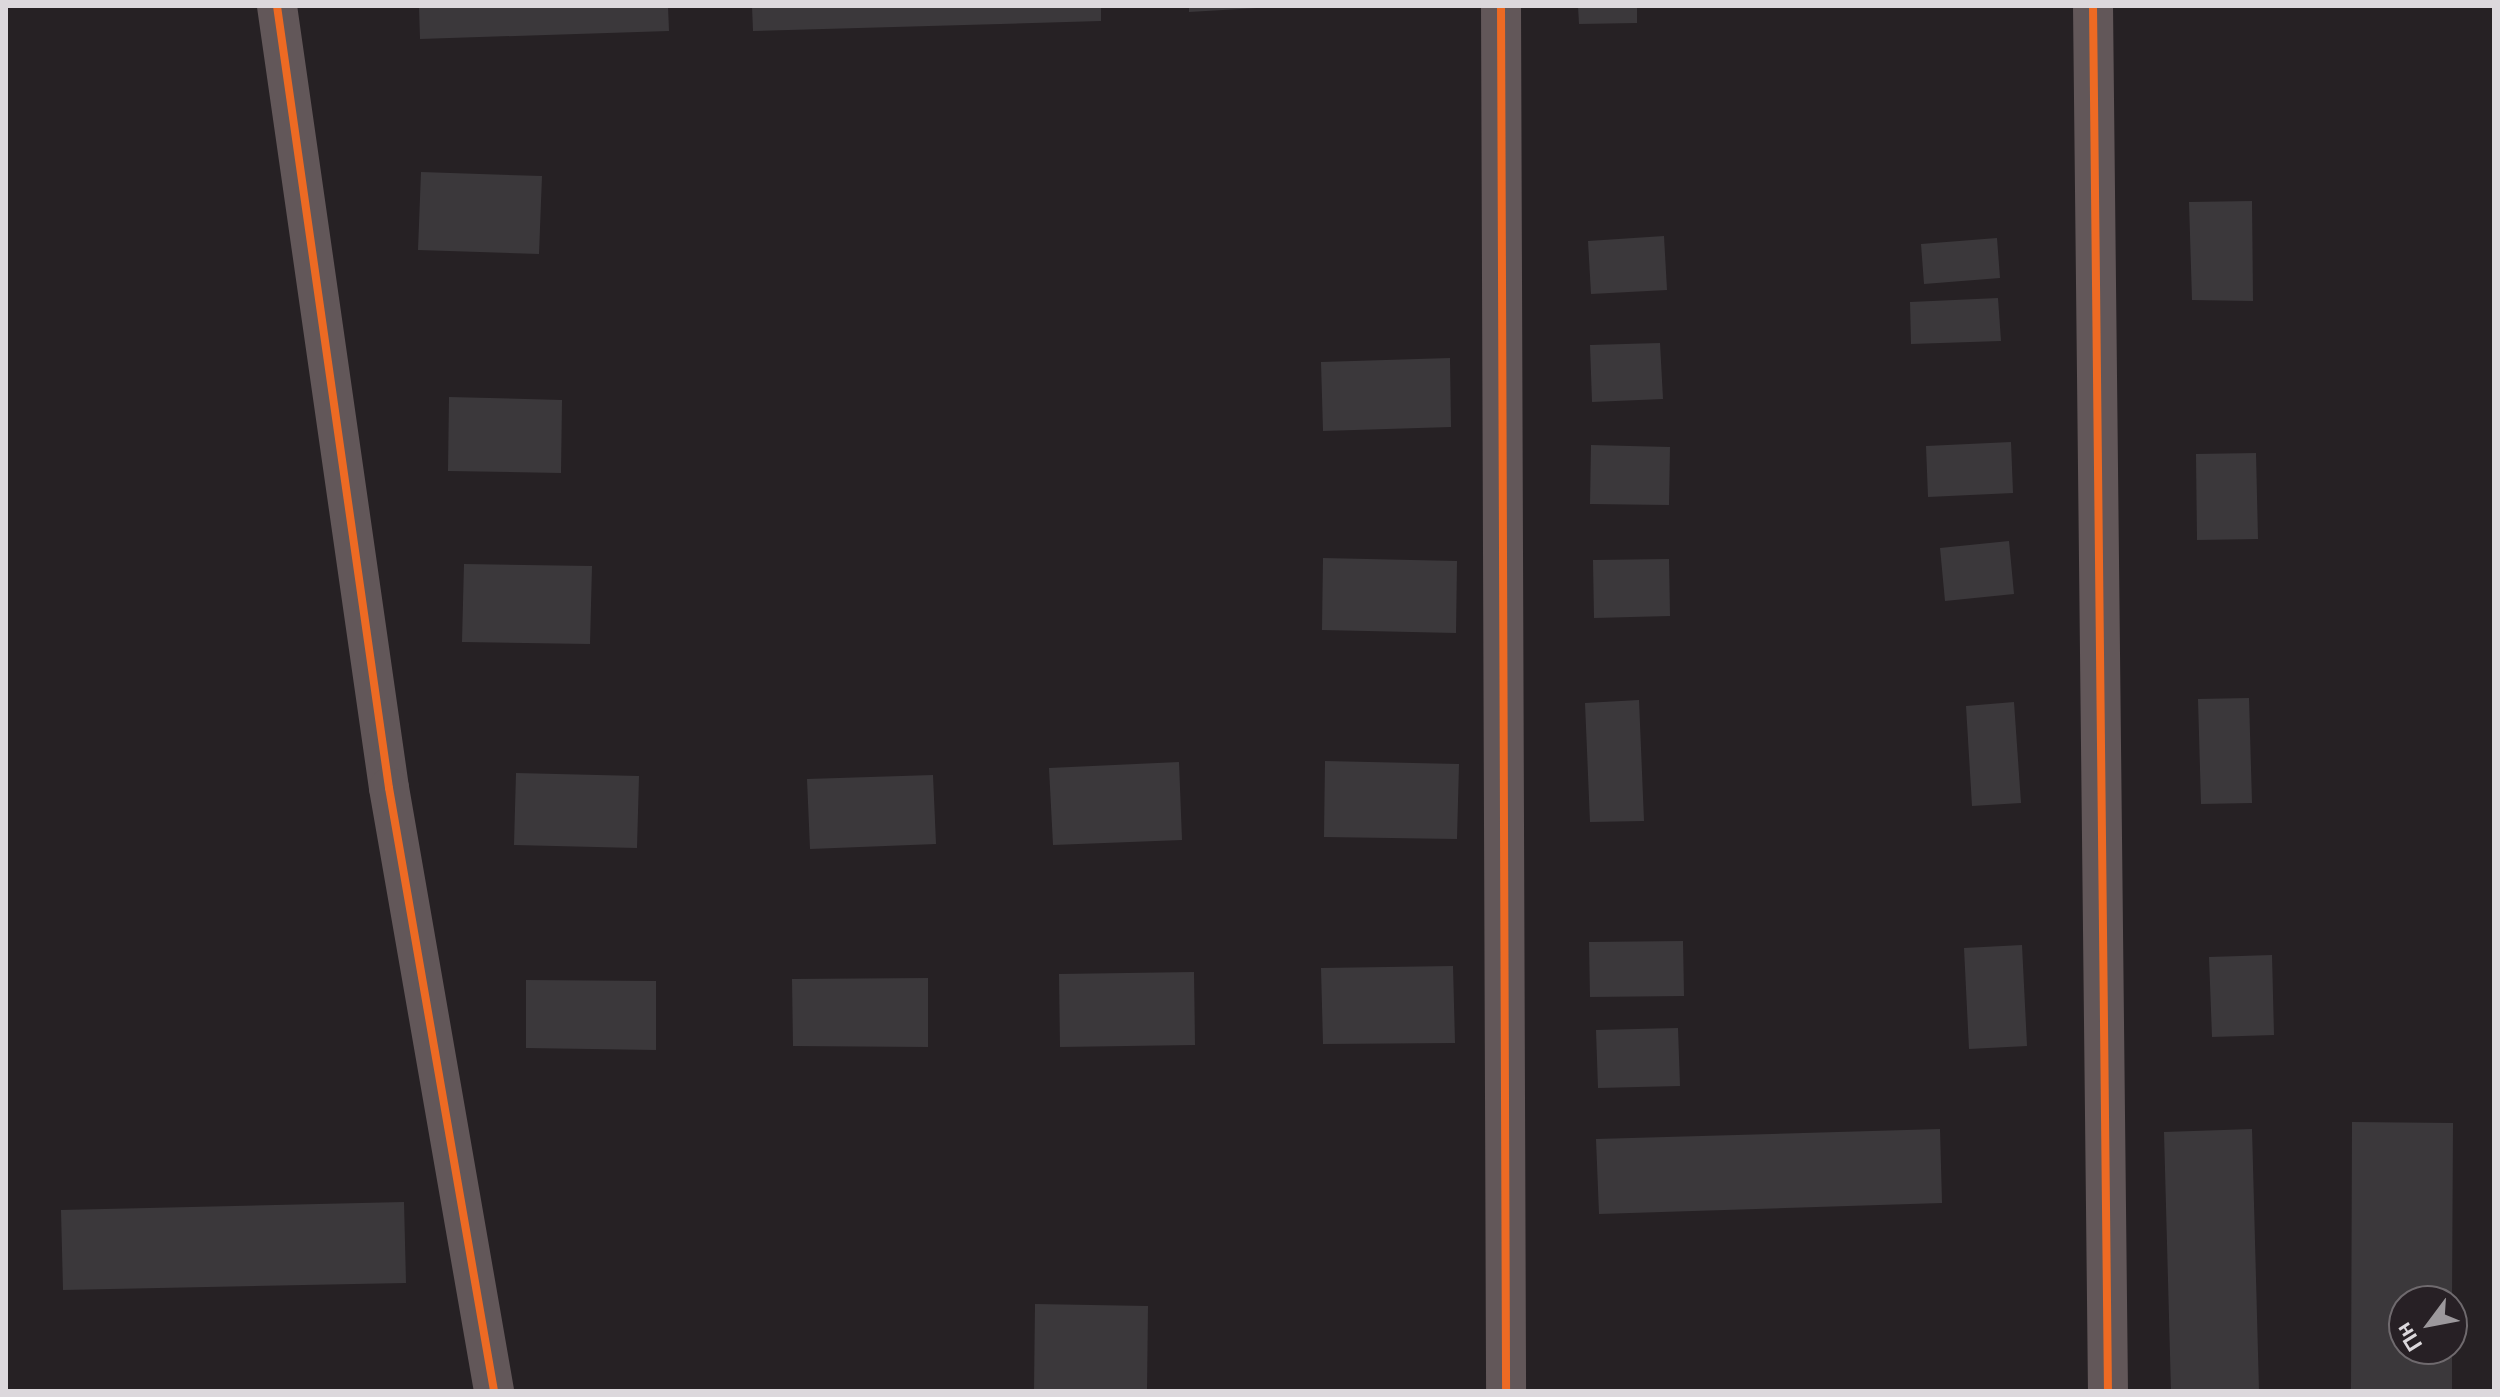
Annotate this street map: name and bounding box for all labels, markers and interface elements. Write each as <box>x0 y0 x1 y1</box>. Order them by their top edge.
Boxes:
north arrow <box>2388 1285 2468 1365</box>
text: Пн <box>2389 1317 2429 1357</box>

